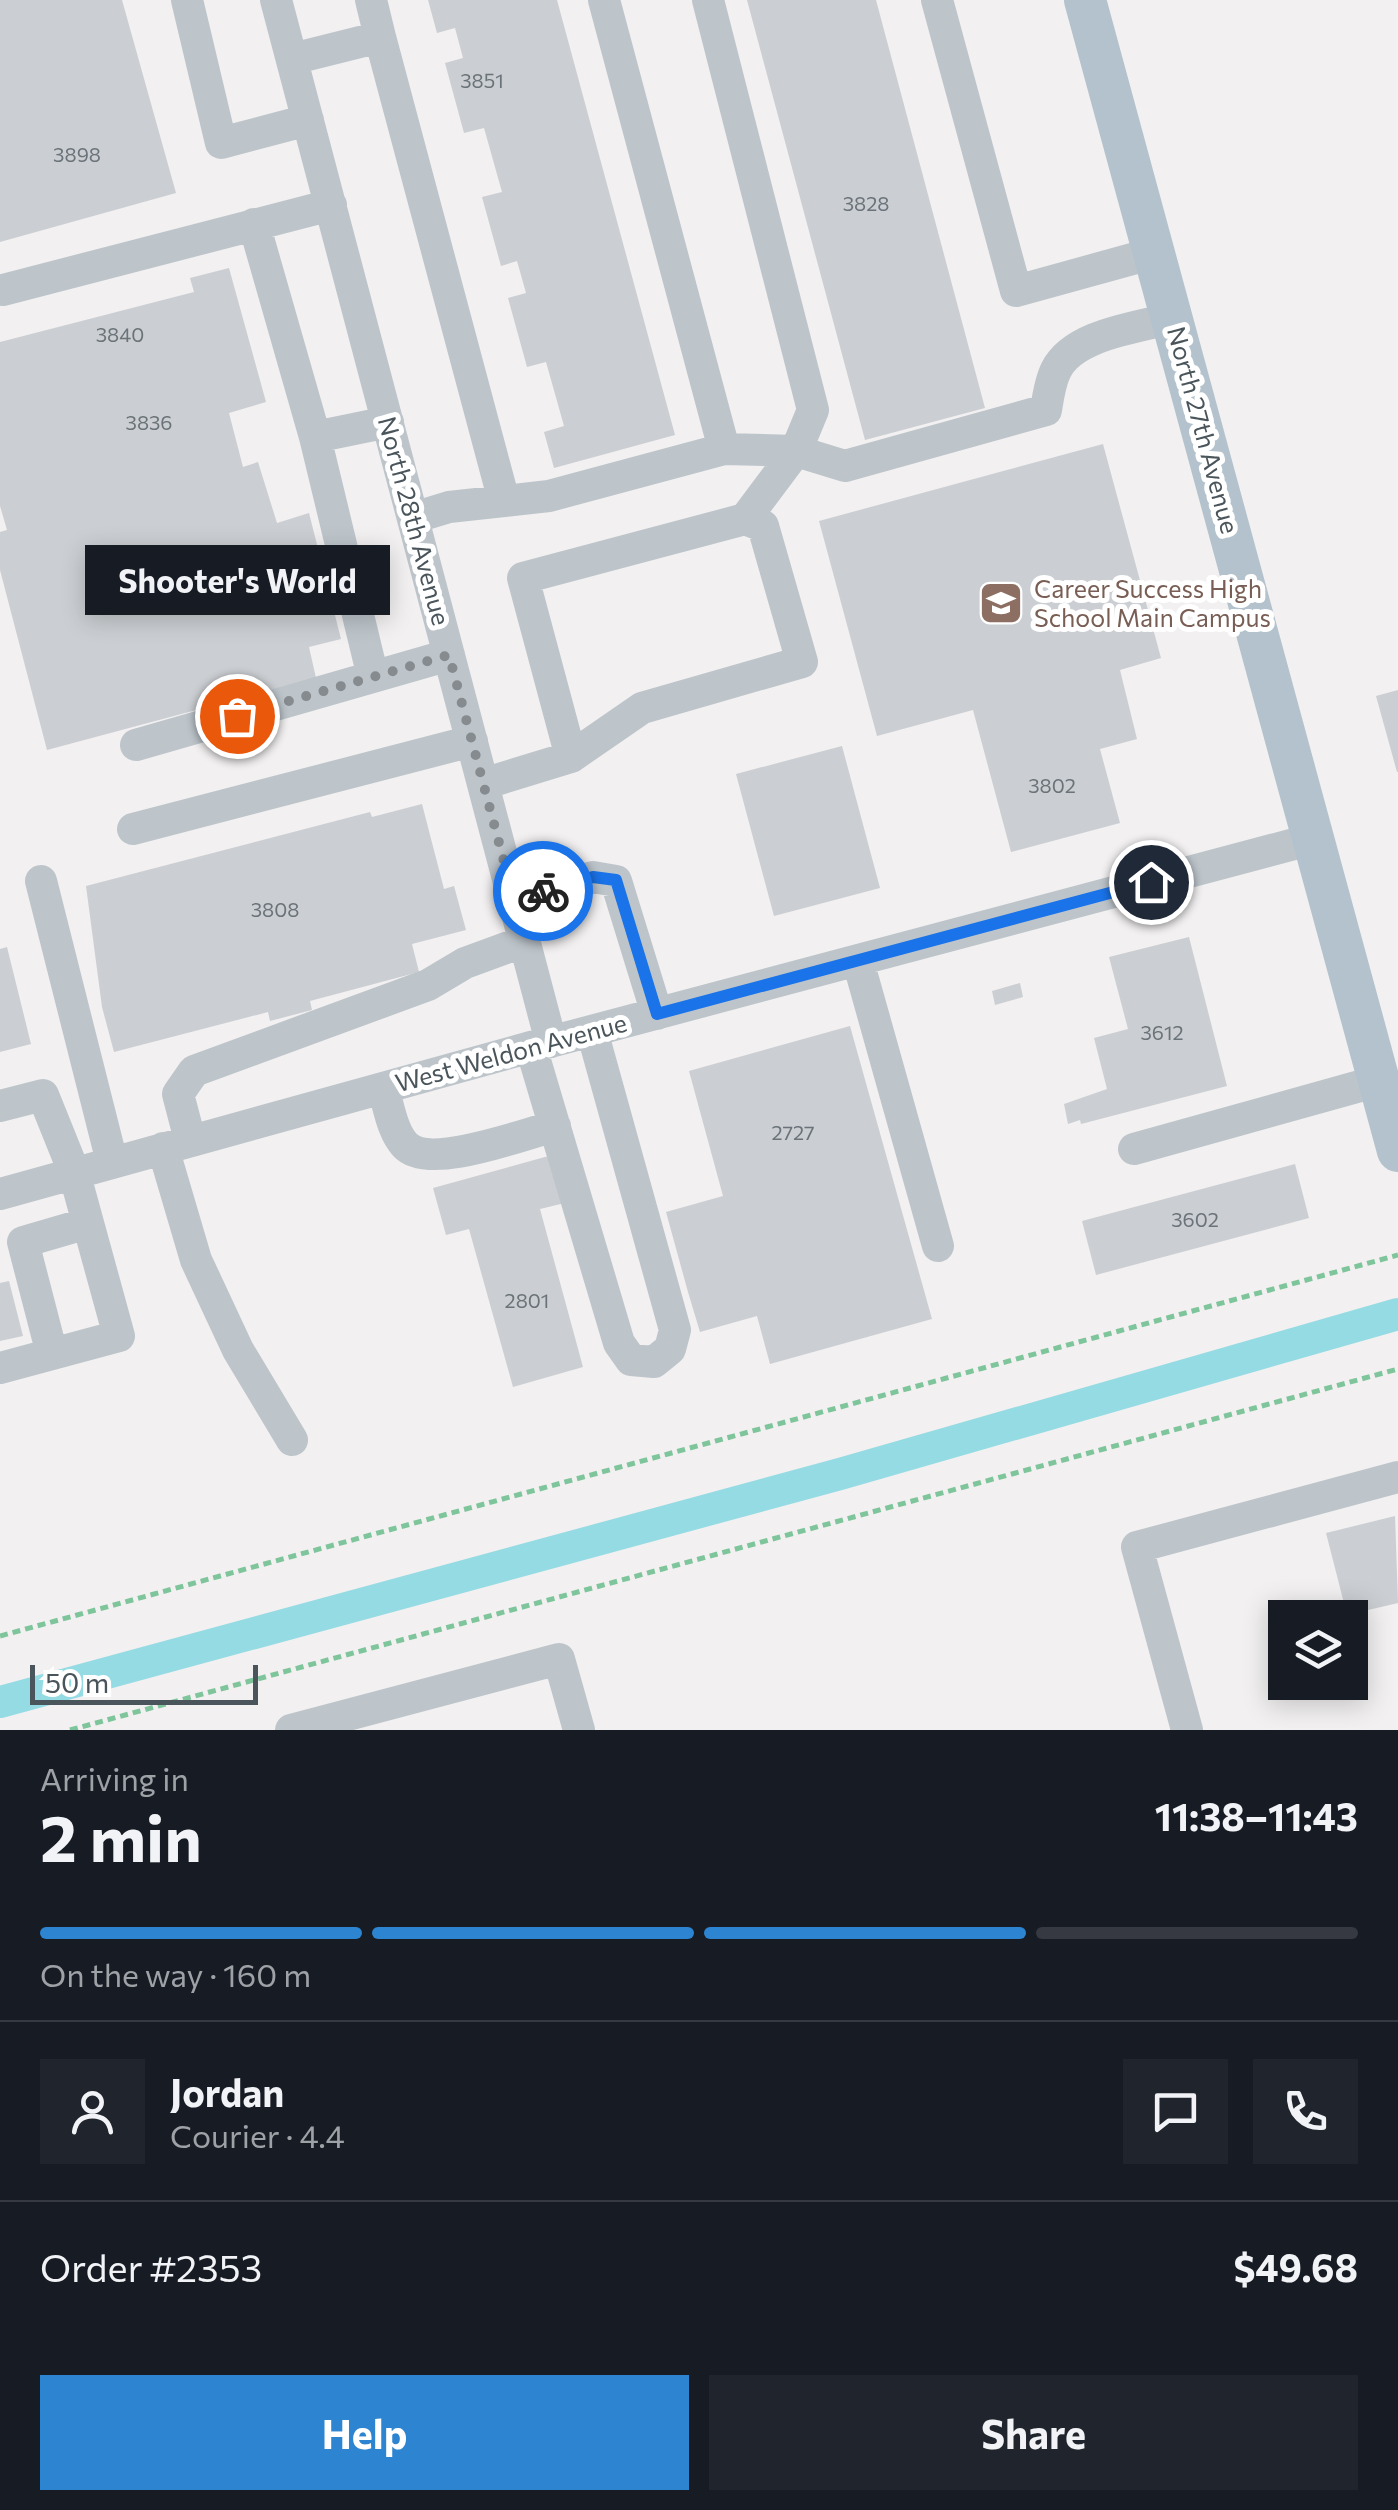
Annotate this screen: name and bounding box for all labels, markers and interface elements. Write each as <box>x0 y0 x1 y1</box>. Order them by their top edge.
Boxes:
house number: 3851 <box>460 68 504 92</box>
house number: 3898 <box>53 142 101 166</box>
house number: 3828 <box>843 191 889 215</box>
house number: 3840 <box>96 322 144 346</box>
street label: North 27th Avenue <box>1162 323 1246 536</box>
house number: 3836 <box>125 410 173 434</box>
street label: North 28th Avenue <box>373 413 457 628</box>
callout: Shooter's World <box>84 546 390 616</box>
text: Shooter's World <box>118 560 357 600</box>
place label: Career Success High School Main Campus <box>1034 573 1271 632</box>
school or university icon: Career Success High School Main Campus <box>978 580 1024 626</box>
pin <box>195 674 280 759</box>
icon: bag <box>210 689 265 744</box>
house number: 3802 <box>1028 773 1076 797</box>
pin <box>1109 840 1194 925</box>
courier <box>493 841 593 941</box>
icon: home <box>1124 855 1179 910</box>
icon: bike <box>516 864 571 919</box>
house number: 3808 <box>251 897 299 921</box>
street label: West Weldon Avenue <box>392 1007 630 1097</box>
house number: 3612 <box>1140 1020 1184 1044</box>
house number: 2727 <box>771 1120 815 1144</box>
house number: 3602 <box>1171 1207 1219 1231</box>
house number: 2801 <box>505 1288 549 1312</box>
map controls <box>1268 1600 1368 1700</box>
button: layers <box>1268 1600 1368 1700</box>
scale bar <box>30 1660 258 1704</box>
text: 50 m <box>45 1665 109 1699</box>
text: Arriving in <box>40 1758 189 1798</box>
text: 11:38–11:43 <box>1155 1792 1358 1839</box>
text: 2 min <box>40 1796 202 1875</box>
text: On the way · 160 m <box>40 1954 311 1994</box>
button: person <box>40 2059 145 2164</box>
button: chat <box>1123 2059 1228 2164</box>
button: phone <box>1253 2059 1358 2164</box>
text: Jordan <box>170 2068 284 2115</box>
text: Courier · 4.4 <box>170 2115 345 2155</box>
text: Order #2353 <box>40 2243 262 2290</box>
text: $49.68 <box>1233 2243 1358 2290</box>
button: Help <box>40 2375 689 2490</box>
button: Share <box>709 2375 1358 2490</box>

